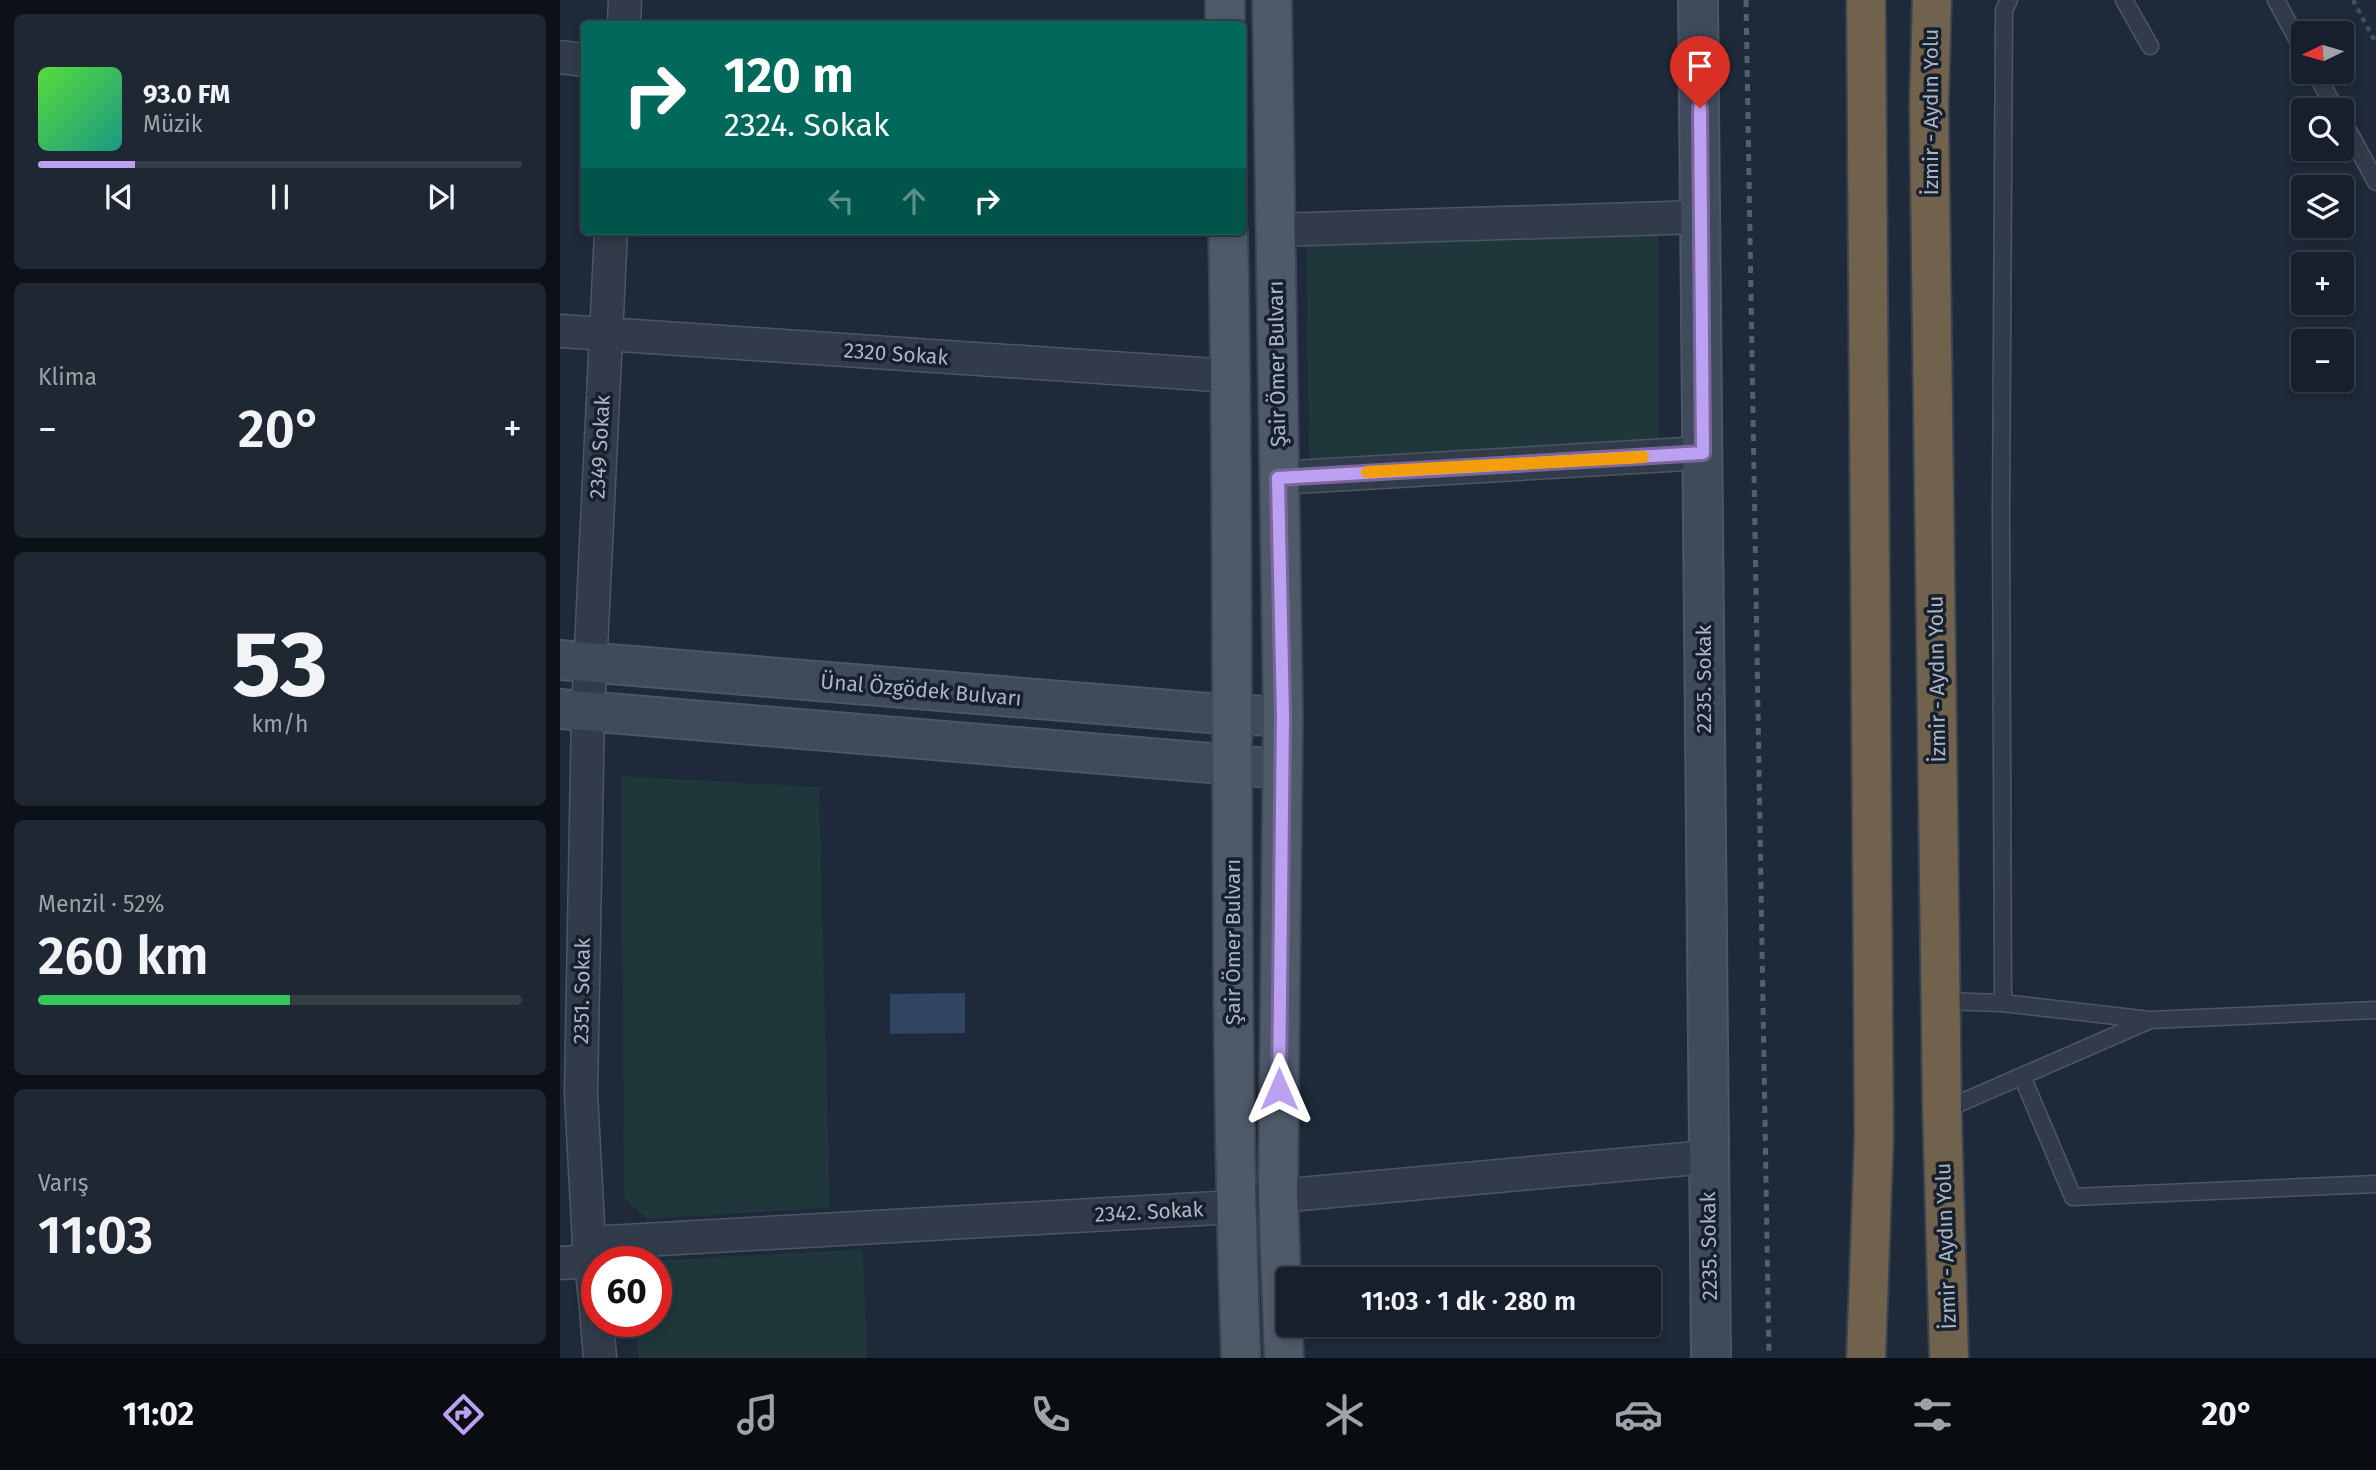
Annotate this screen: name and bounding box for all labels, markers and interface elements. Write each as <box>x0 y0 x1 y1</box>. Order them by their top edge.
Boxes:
north arrow <box>2291 21 2354 84</box>
map controls <box>2291 21 2354 392</box>
street label: İzmir - Aydın Yolu <box>1918 29 1944 195</box>
pin <box>1670 36 1730 108</box>
text: 120 m <box>724 46 854 105</box>
icon: arrive <box>1681 47 1719 85</box>
icon: right <box>609 49 700 140</box>
text: 93.0 FM <box>143 79 230 110</box>
button: search <box>2291 98 2354 161</box>
text: 2324. Sokak <box>724 106 889 144</box>
text: Müzik <box>143 110 203 138</box>
button: layers <box>2291 175 2354 238</box>
icon: previous <box>100 178 138 216</box>
icon: pause <box>261 178 299 216</box>
icon: next <box>422 178 460 216</box>
icon: left <box>822 182 860 220</box>
icon: ahead <box>895 182 933 220</box>
icon: right <box>968 182 1006 220</box>
button: + <box>2291 252 2354 315</box>
street label: Şair Ömer Bulvarı <box>1263 281 1291 447</box>
button: − <box>2291 329 2354 392</box>
street label: 2320 Sokak <box>843 337 949 371</box>
text: Klima <box>38 363 97 391</box>
street label: 2349 Sokak <box>584 394 616 500</box>
text: 20° <box>238 398 322 461</box>
text: − <box>38 406 57 452</box>
text: + <box>503 406 522 452</box>
street label: İzmir - Aydın Yolu <box>1923 595 1951 763</box>
text: 53 <box>232 610 328 719</box>
street label: 2235. Sokak <box>1691 624 1717 733</box>
street label: Ünal Özgödek Bulvarı <box>819 668 1023 712</box>
text: km/h <box>252 710 308 738</box>
street label: Şair Ömer Bulvarı <box>1220 859 1246 1025</box>
text: Menzil · 52% <box>38 890 165 918</box>
text: 260 km <box>38 925 209 988</box>
street label: 2351. Sokak <box>568 937 596 1044</box>
position arrow <box>1242 1052 1316 1126</box>
street label: İzmir - Aydın Yolu <box>1930 1162 1962 1330</box>
text: Varış <box>38 1169 89 1197</box>
street label: 2235. Sokak <box>1695 1191 1723 1301</box>
street label: 2342. Sokak <box>1094 1196 1204 1228</box>
text: 11:03 <box>38 1204 153 1267</box>
speed limit sign: 60 <box>581 1246 672 1337</box>
text: 11:03 · 1 dk · 280 m <box>1361 1286 1576 1317</box>
icon: directions <box>439 1390 488 1439</box>
icon: music <box>733 1390 782 1439</box>
icon: phone <box>1026 1390 1075 1439</box>
icon: climate <box>1320 1390 1369 1439</box>
icon: car <box>1614 1390 1663 1439</box>
icon: filters <box>1908 1390 1957 1439</box>
text: 11:02 <box>122 1395 194 1433</box>
text: 20° <box>2202 1395 2254 1433</box>

